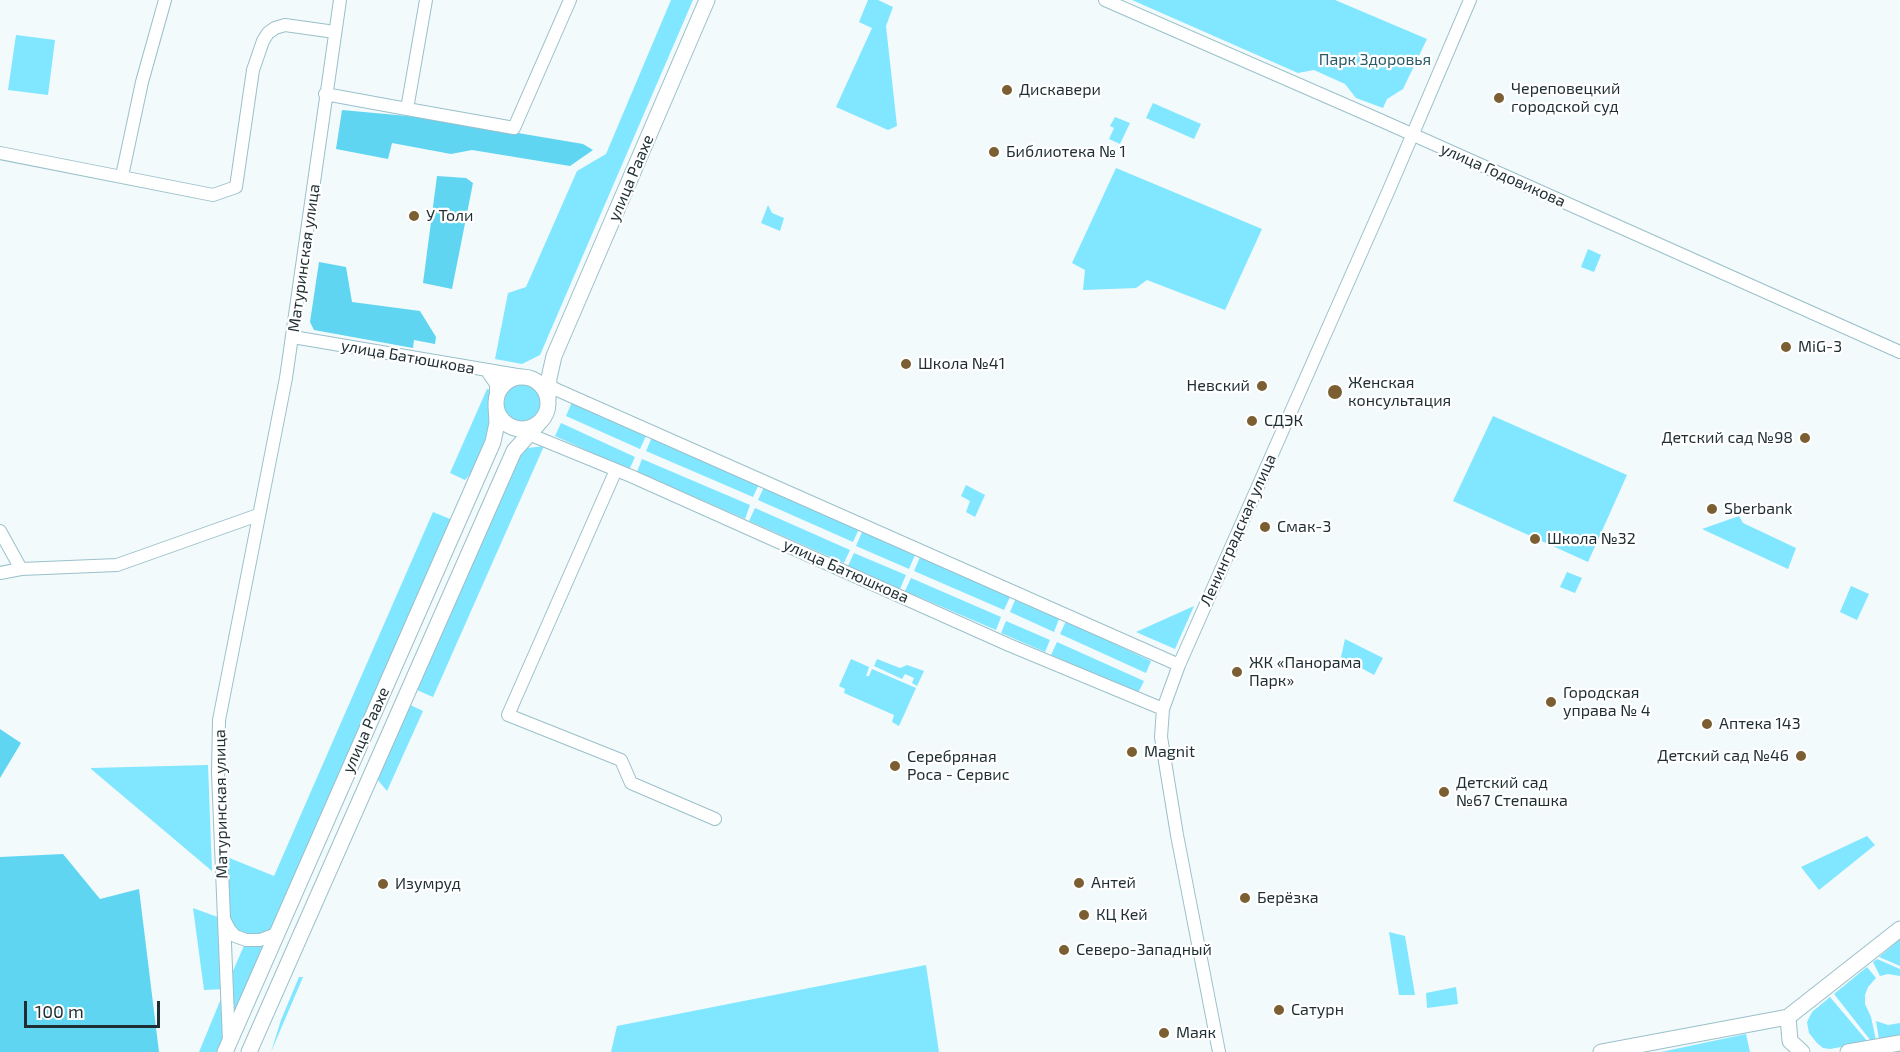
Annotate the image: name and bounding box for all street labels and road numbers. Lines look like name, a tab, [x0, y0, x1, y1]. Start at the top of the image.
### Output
street label: улица Раахе	[604, 132, 658, 224]
street label: улица Годовикова	[1437, 139, 1569, 211]
street label: Матуринская улица	[284, 183, 324, 333]
street label: улица Батюшкова	[340, 336, 476, 378]
street label: Ленинградская улица	[1196, 451, 1280, 609]
street label: улица Батюшкова	[780, 535, 912, 607]
street label: улица Раахе	[338, 684, 394, 776]
street label: Матуринская улица	[210, 729, 232, 879]

